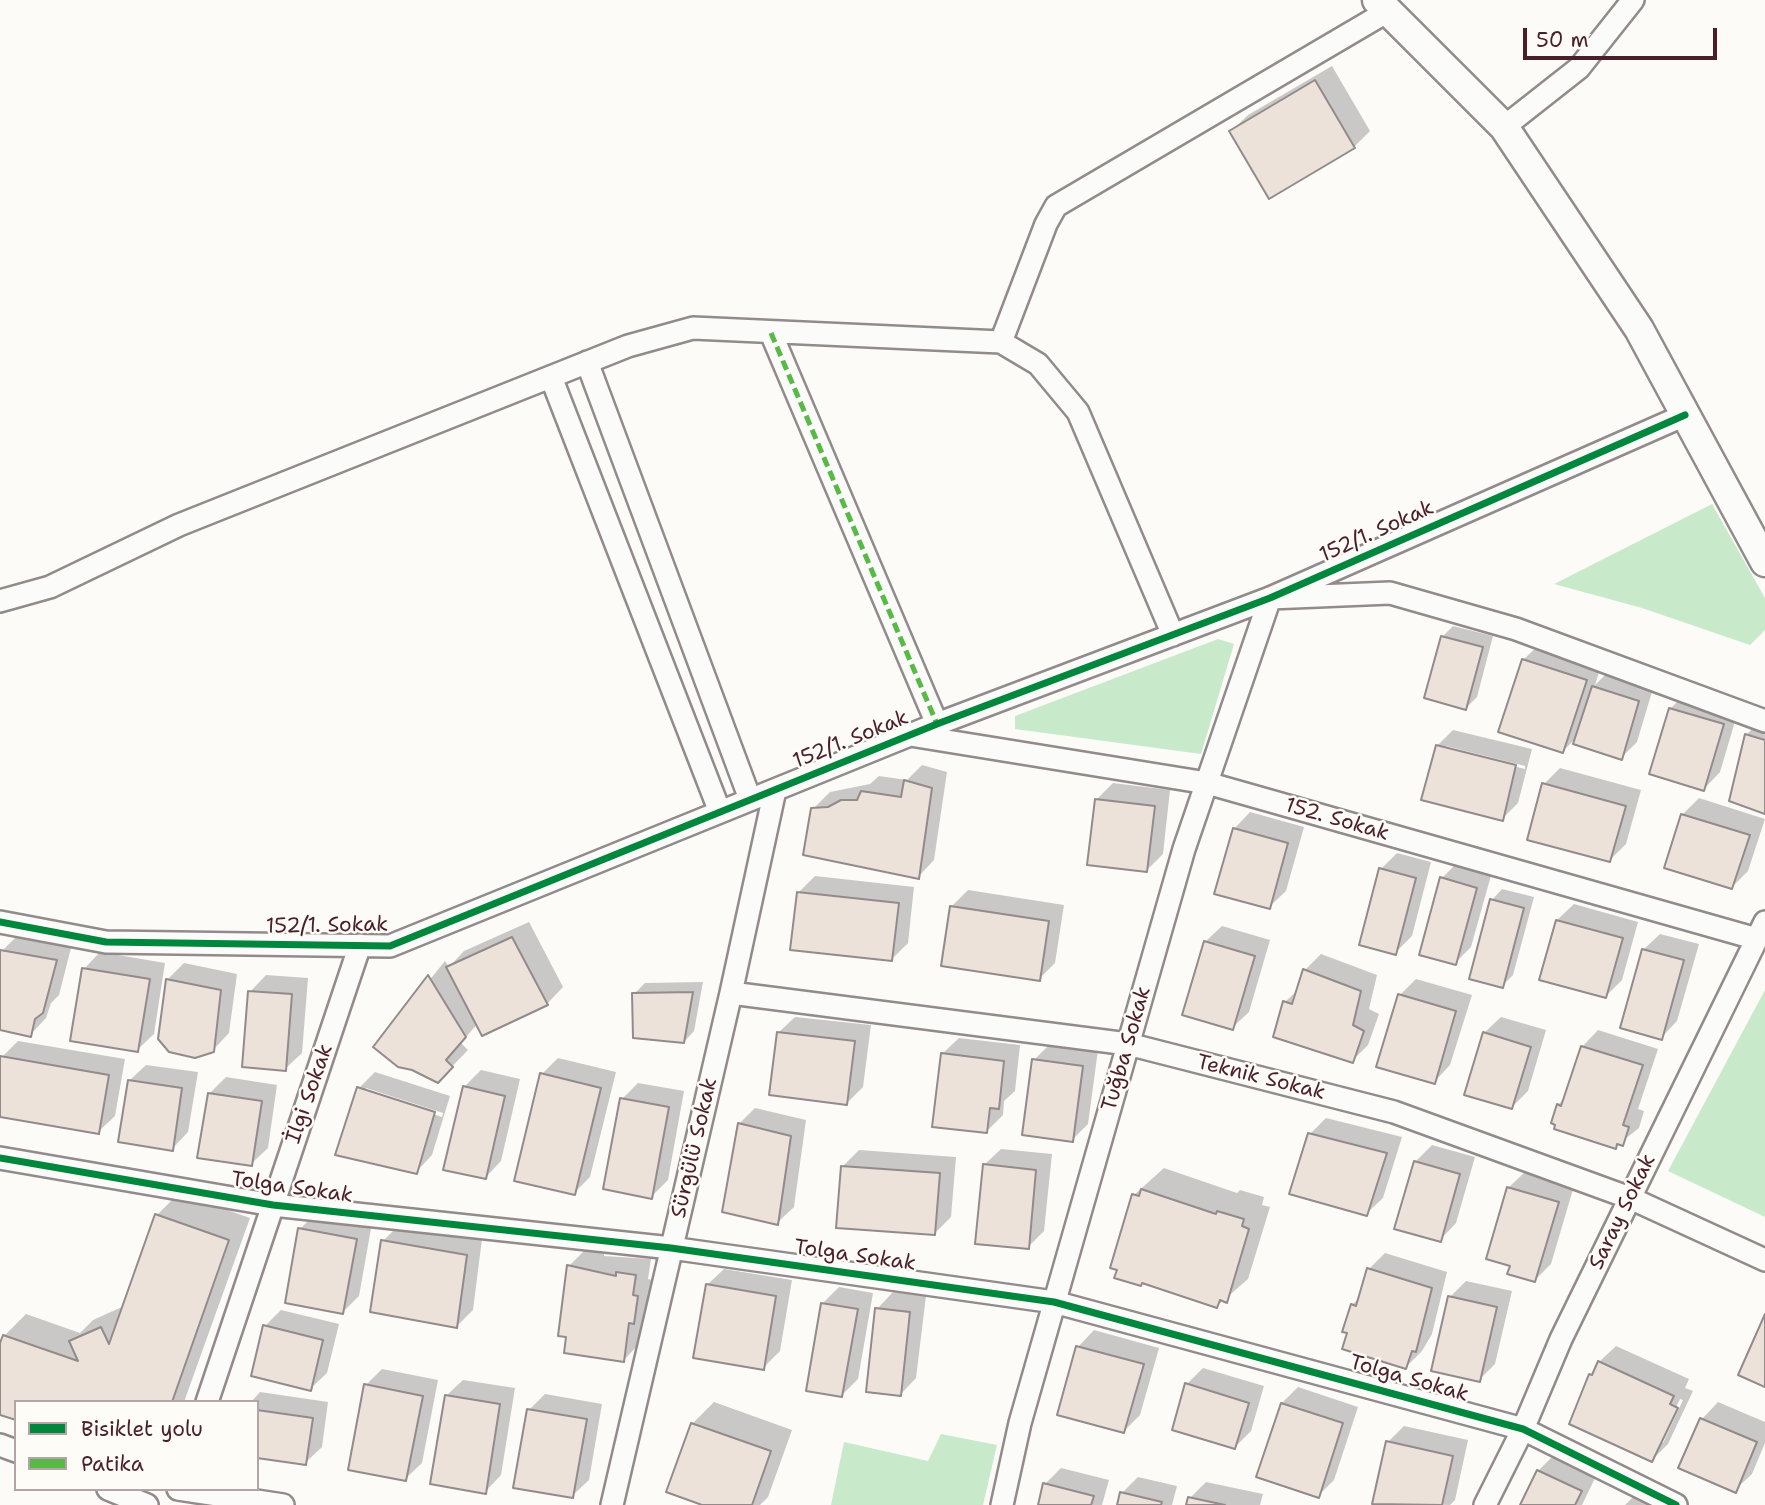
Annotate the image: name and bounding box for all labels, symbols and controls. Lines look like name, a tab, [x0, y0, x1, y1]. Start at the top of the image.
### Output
scale bar	[1527, 14, 1721, 58]
text: 50 m	[1536, 26, 1589, 54]
street label: 152/1. Sokak	[1316, 496, 1438, 568]
street label: 152/1. Sokak	[790, 705, 912, 775]
street label: 152. Sokak	[1282, 793, 1392, 847]
street label: 152/1. Sokak	[266, 912, 388, 940]
street label: Tuğba Sokak	[1097, 984, 1157, 1114]
street label: İlgi Sokak	[281, 1041, 339, 1147]
street label: Teknik Sokak	[1194, 1050, 1328, 1106]
street label: Sürgülü Sokak	[667, 1075, 723, 1221]
street label: Saray Sokak	[1584, 1150, 1662, 1274]
street label: Tolga Sokak	[230, 1167, 354, 1209]
street label: Tolga Sokak	[793, 1235, 917, 1277]
street label: Tolga Sokak	[1347, 1350, 1471, 1408]
legend	[14, 1400, 259, 1491]
text: Bisiklet yolu	[81, 1415, 203, 1443]
text: Patika	[81, 1450, 144, 1478]

